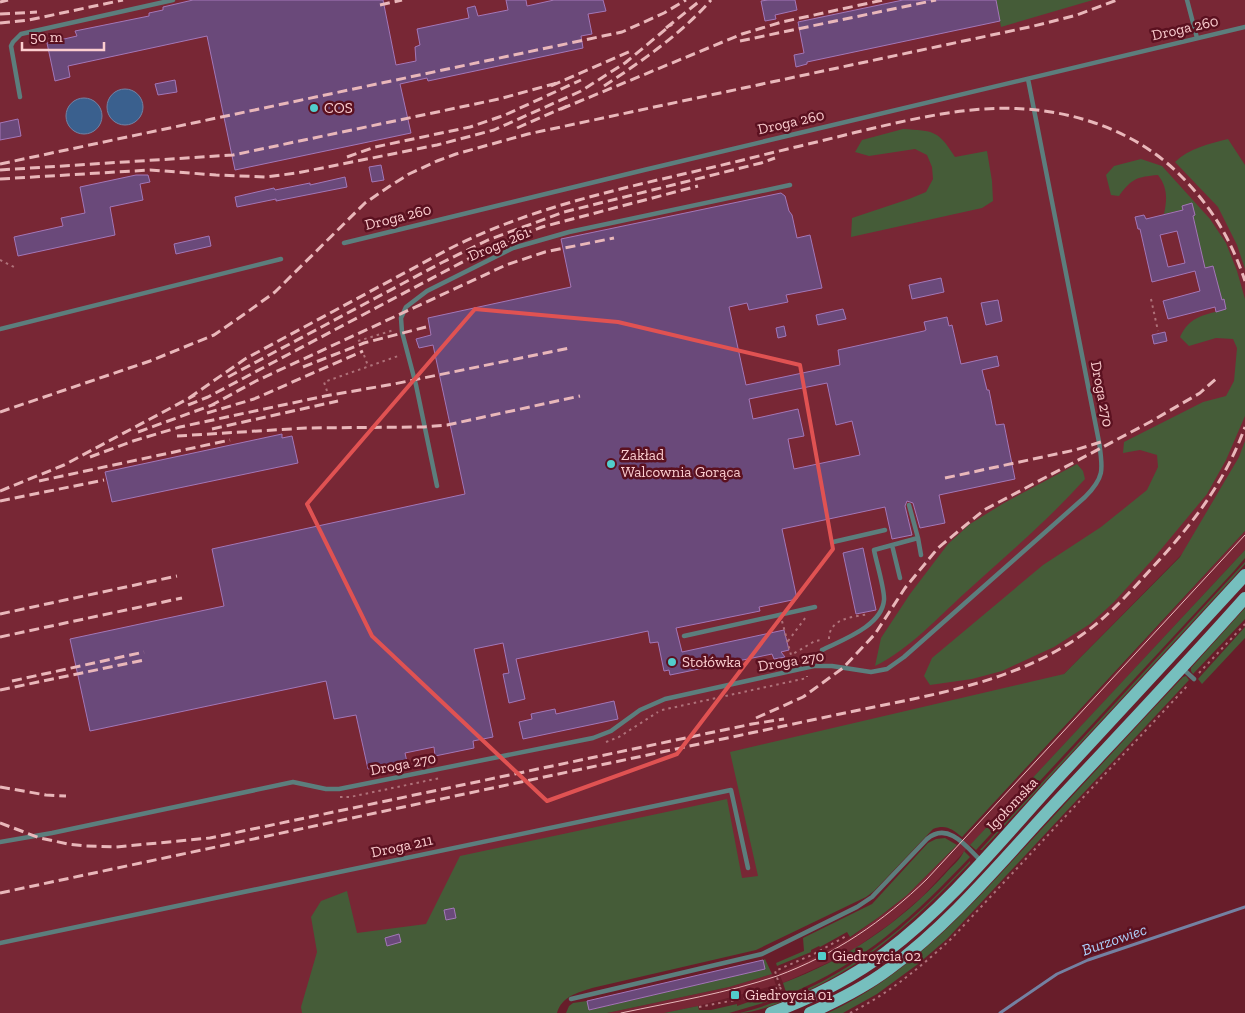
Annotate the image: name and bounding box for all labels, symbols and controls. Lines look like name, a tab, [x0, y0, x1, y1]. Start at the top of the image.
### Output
street label: Droga 260	[1150, 12, 1220, 44]
scale bar	[22, 20, 105, 52]
text: 50 m	[30, 28, 63, 46]
place label: COS	[324, 99, 353, 117]
marker: COS	[308, 102, 320, 114]
street label: Droga 260	[756, 106, 826, 138]
street label: Droga 260	[363, 200, 433, 234]
street label: Droga 261	[466, 223, 533, 265]
street label: Droga 270	[1087, 359, 1117, 429]
place label: Zakład Walcownia Gorąca	[621, 446, 741, 481]
marker: Zakład Walcownia Gorąca	[605, 458, 617, 470]
street label: Droga 270	[757, 647, 825, 675]
place label: Stołówka	[682, 653, 741, 671]
marker: Stołówka	[666, 656, 678, 668]
street label: Droga 270	[368, 749, 438, 779]
street label: Igołomska	[983, 773, 1041, 835]
street label: Droga 211	[369, 831, 435, 861]
water label: Burzowiec	[1079, 920, 1149, 959]
place label: Giedroycia 02	[832, 947, 922, 965]
marker: Giedroycia 02	[816, 950, 828, 962]
place label: Giedroycia 01	[745, 986, 833, 1004]
marker: Giedroycia 01	[729, 989, 741, 1001]

